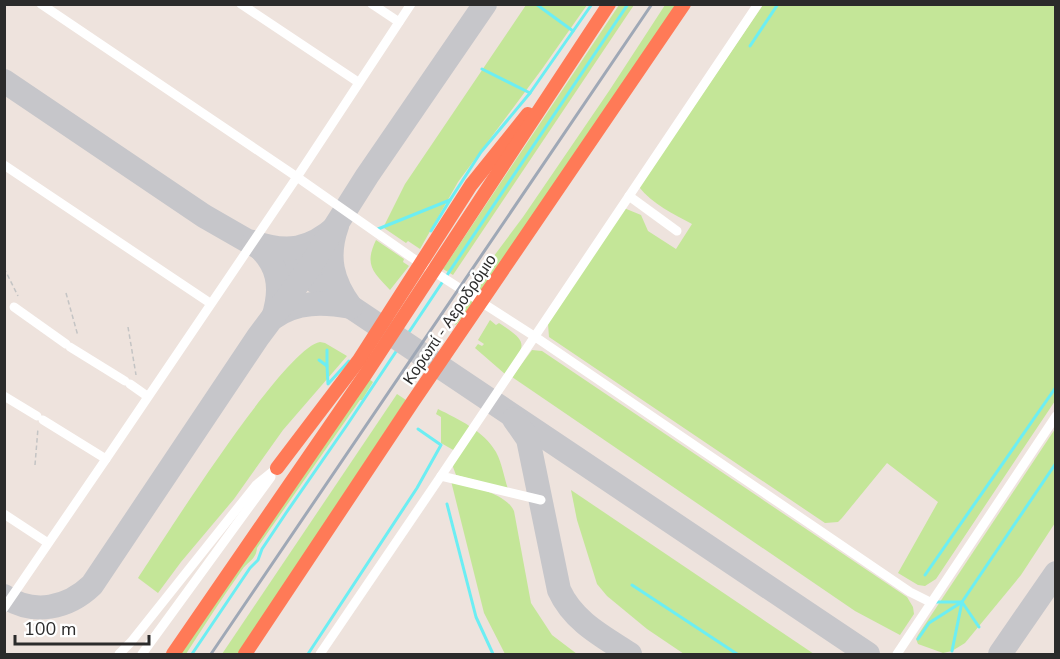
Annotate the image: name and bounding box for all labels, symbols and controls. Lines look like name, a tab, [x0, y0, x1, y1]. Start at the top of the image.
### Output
street label: Κορωπί - Αεροδρόμιο	[398, 250, 502, 389]
scale bar	[15, 608, 148, 646]
text: 100 m	[24, 617, 76, 641]

